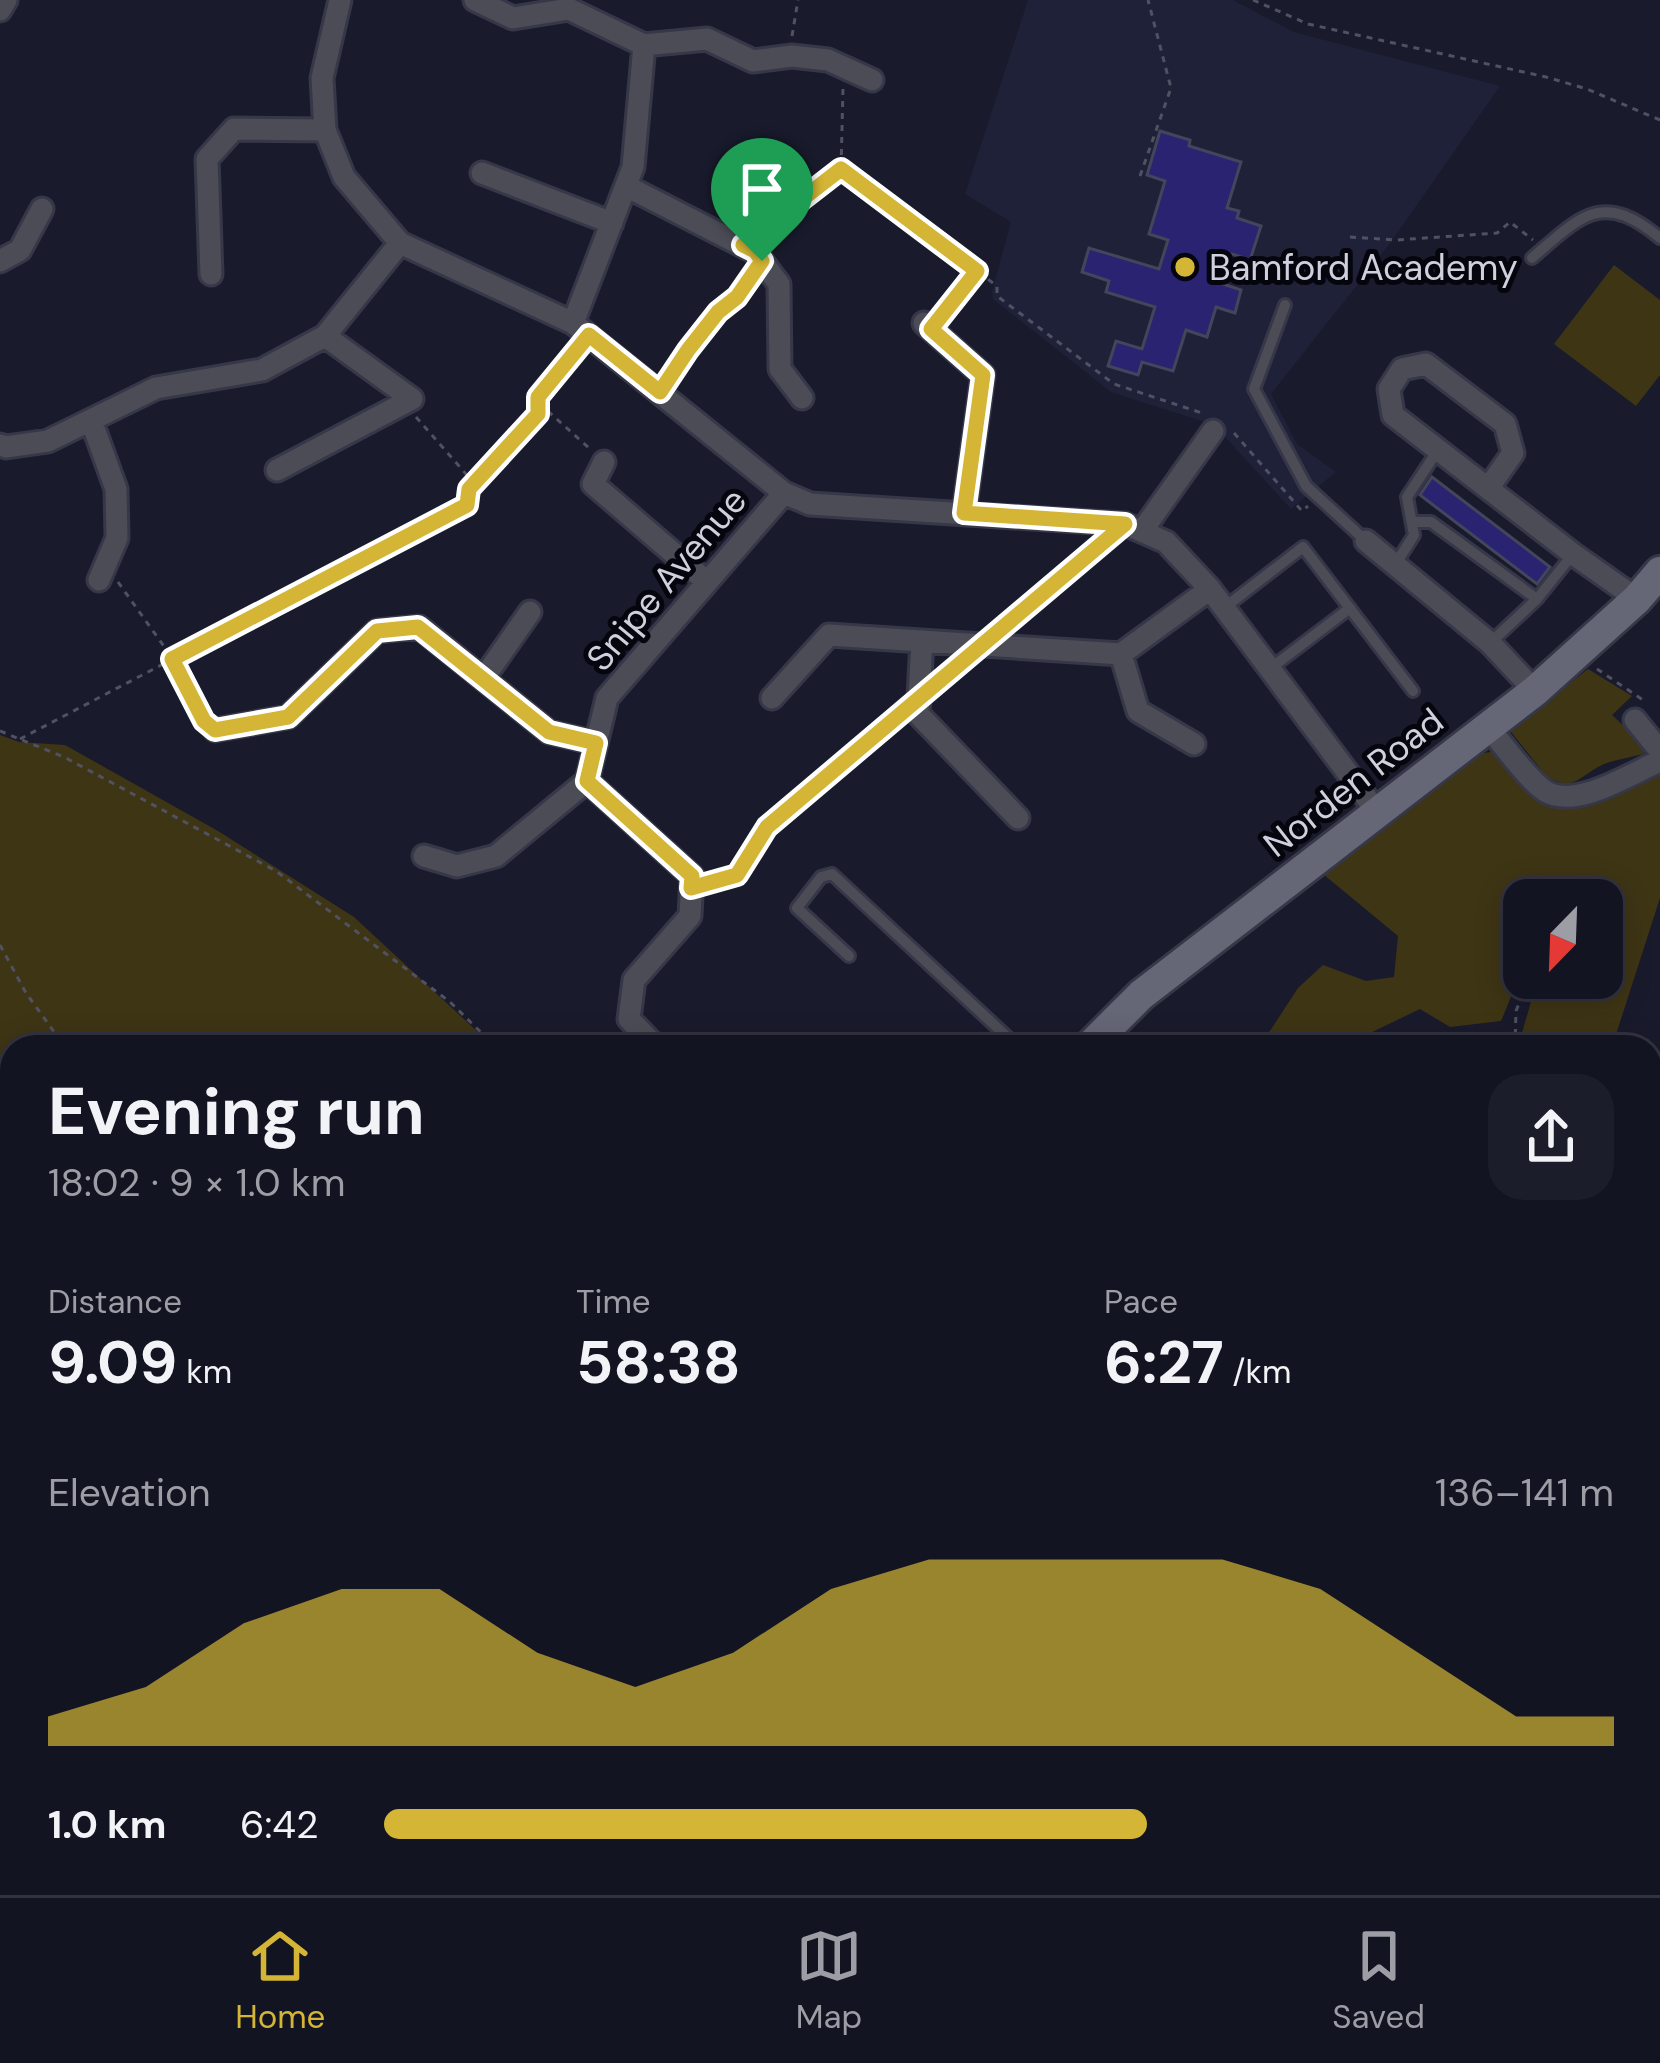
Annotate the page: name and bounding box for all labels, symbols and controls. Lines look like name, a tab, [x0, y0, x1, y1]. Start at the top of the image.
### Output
pin	[711, 138, 813, 261]
icon: arrive	[729, 156, 795, 222]
place label: Bamford Academy	[1209, 244, 1518, 291]
marker: Bamford Academy	[1172, 254, 1198, 280]
street label: Snipe Avenue	[576, 478, 757, 681]
street label: Norden Road	[1254, 697, 1453, 867]
north arrow	[1503, 879, 1623, 999]
map controls	[1503, 879, 1623, 999]
text: Evening run	[48, 1069, 425, 1154]
button: share	[1488, 1074, 1614, 1200]
text: 18:02 · 9 × 1.0 km	[48, 1157, 345, 1208]
text: Distance	[48, 1280, 182, 1323]
text: Time	[576, 1280, 651, 1323]
text: Pace	[1104, 1280, 1178, 1323]
text: 9.09	[48, 1323, 177, 1402]
text: 58:38	[576, 1323, 741, 1402]
text: 6:27	[1104, 1323, 1224, 1402]
text: km	[177, 1350, 232, 1393]
text: /km	[1224, 1350, 1291, 1393]
text: Elevation	[48, 1467, 211, 1518]
text: 136–141 m	[1435, 1467, 1614, 1518]
text: 1.0 km	[48, 1799, 166, 1850]
text: 6:42	[240, 1799, 319, 1850]
tab: Home	[235, 1923, 325, 2038]
tab: Map	[796, 1923, 862, 2038]
tab: Saved	[1332, 1923, 1425, 2038]

